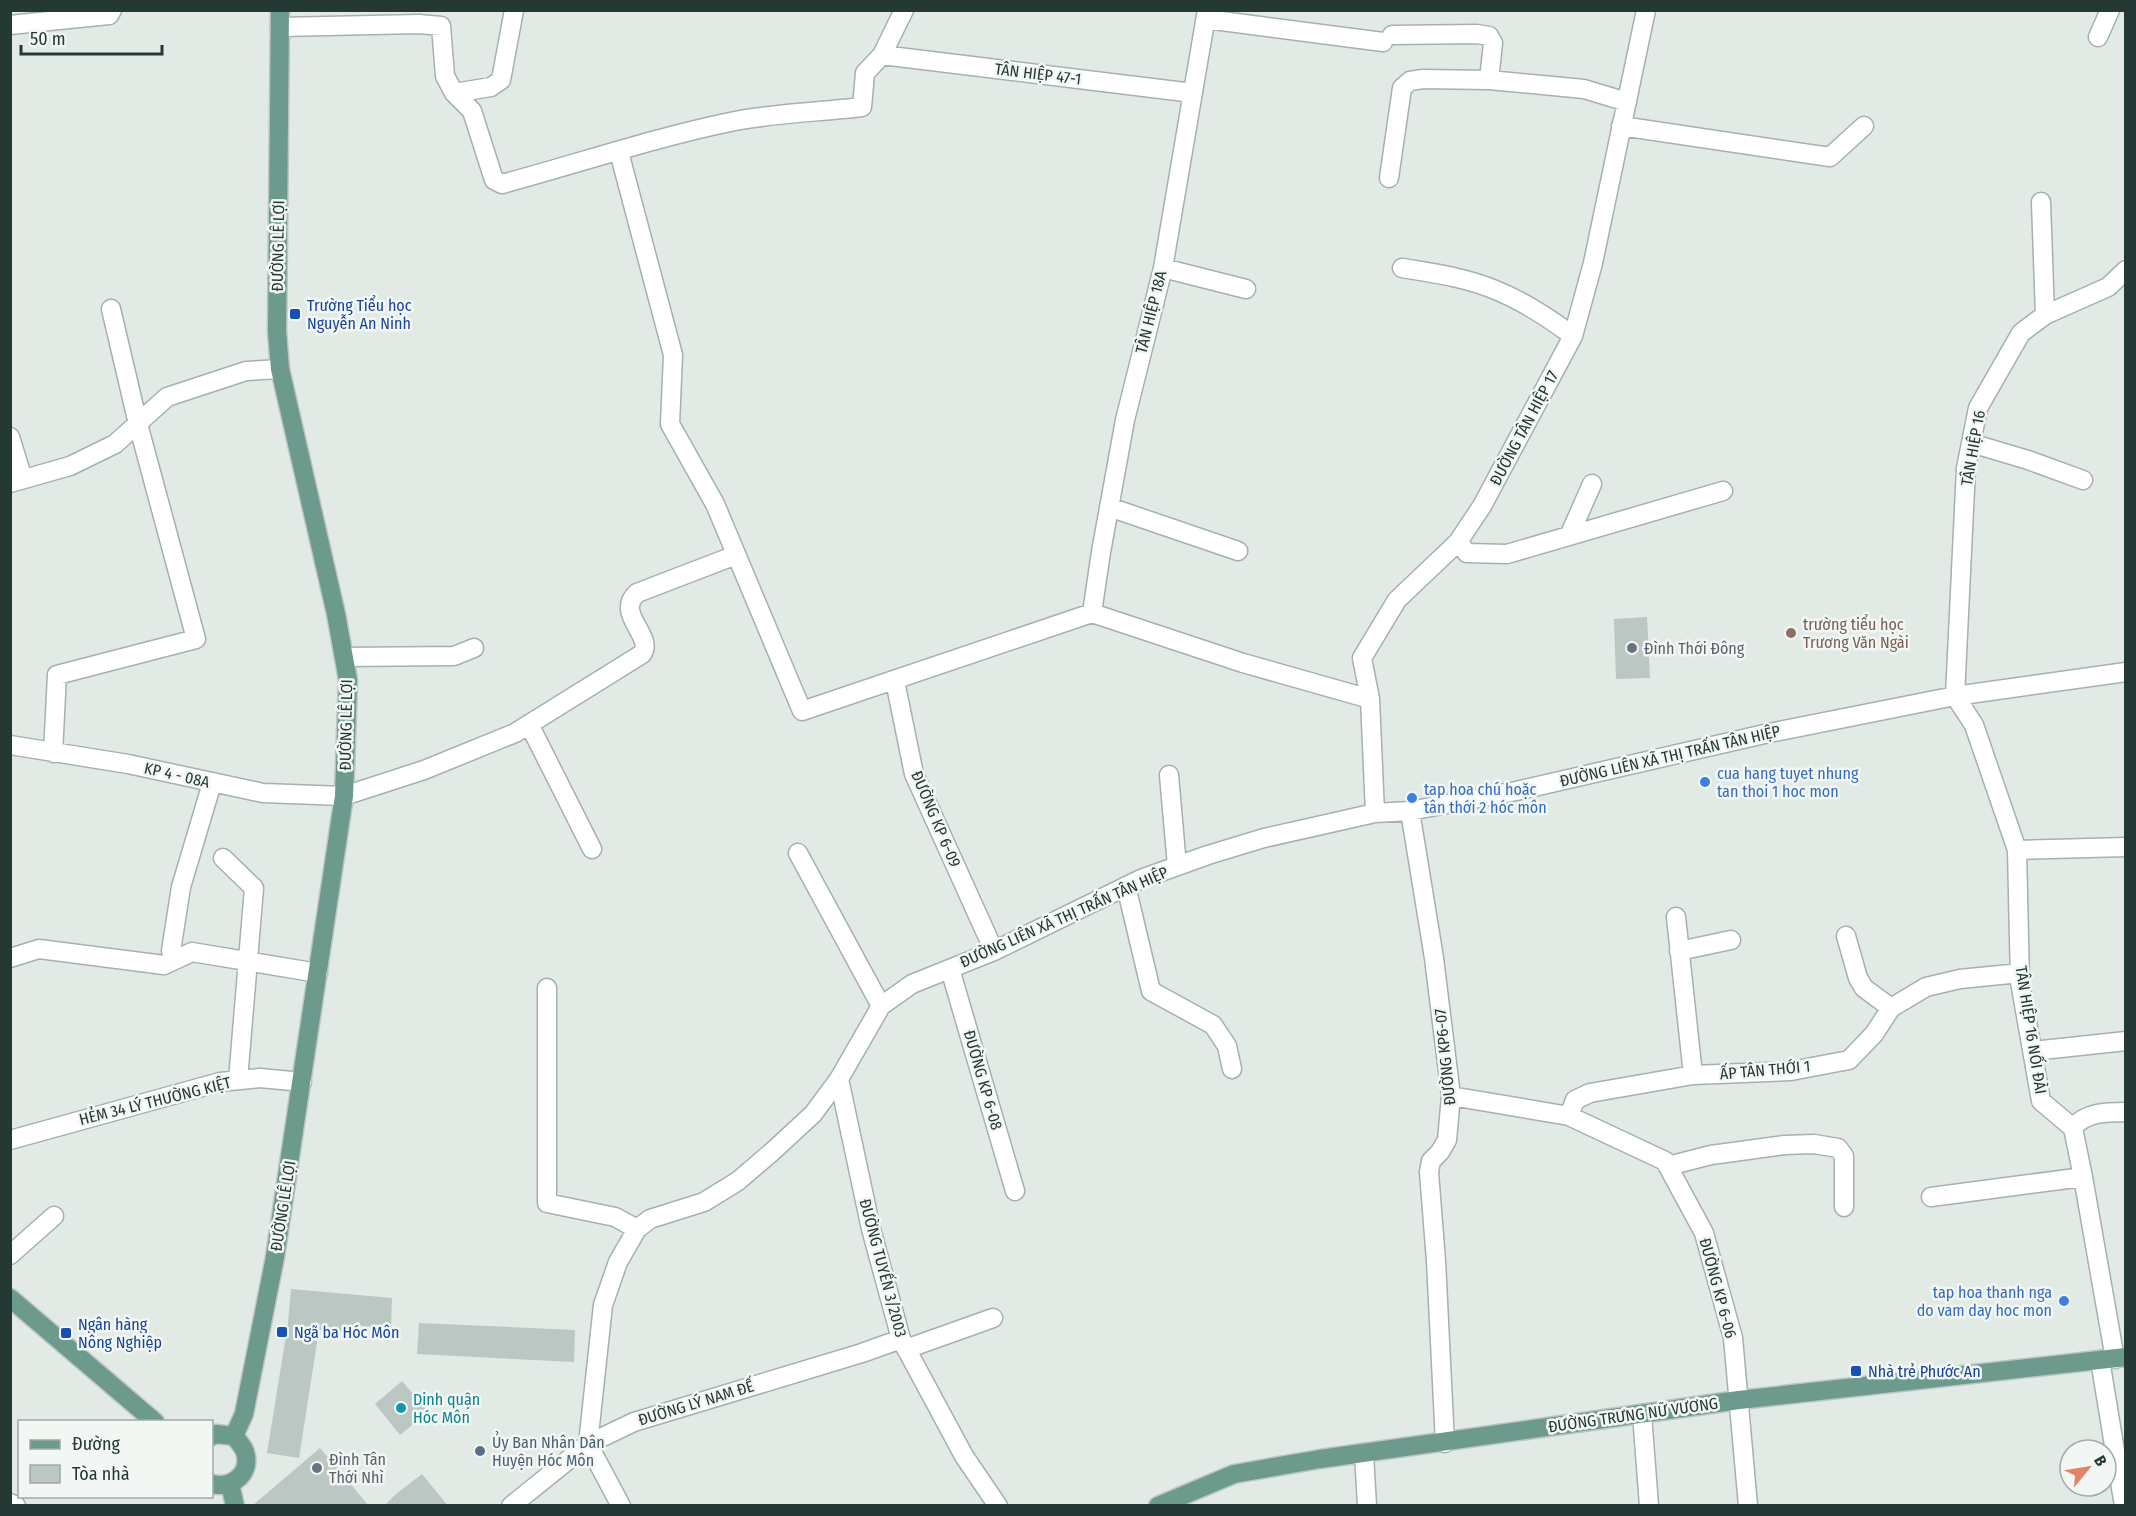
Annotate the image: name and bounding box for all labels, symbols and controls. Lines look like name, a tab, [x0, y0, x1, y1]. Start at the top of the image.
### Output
scale bar	[21, 18, 162, 56]
text: 50 m	[30, 28, 66, 50]
street label: TÂN HIỆP 47-1	[994, 59, 1082, 89]
street label: ĐƯỜNG LÊ LỢI	[268, 200, 288, 292]
street label: TÂN HIỆP 18A	[1132, 268, 1171, 355]
place label: Trường Tiểu học Nguyễn An Ninh	[307, 295, 412, 333]
marker: Trường Tiểu học Nguyễn An Ninh	[288, 307, 302, 321]
street label: ĐƯỜNG TÂN HIỆP 17	[1486, 367, 1562, 489]
street label: TÂN HIỆP 16	[1957, 409, 1989, 487]
place label: trường tiểu học Trương Văn Ngài	[1803, 614, 1909, 652]
marker: trường tiểu học Trương Văn Ngài	[1784, 626, 1798, 640]
place label: Đình Thới Đông	[1644, 639, 1745, 658]
marker: Đình Thới Đông	[1625, 641, 1639, 655]
street label: ĐƯỜNG LÊ LỢI	[336, 679, 356, 771]
street label: ĐƯỜNG LIÊN XÃ THỊ TRẤN TÂN HIỆP	[1557, 719, 1782, 791]
street label: KP 4 - 08A	[142, 758, 212, 792]
place label: cua hang tuyet nhung tan thoi 1 hoc mon	[1717, 764, 1859, 801]
street label: ĐƯỜNG KP 6-09	[907, 768, 965, 870]
marker: cua hang tuyet nhung tan thoi 1 hoc mon	[1698, 775, 1712, 789]
place label: tap hoa chú hoặc tân thới 2 hóc môn	[1424, 780, 1547, 817]
marker: tap hoa chú hoặc tân thới 2 hóc môn	[1405, 791, 1419, 805]
street label: ĐƯỜNG LIÊN XÃ THỊ TRẤN TÂN HIỆP	[956, 861, 1171, 972]
street label: TÂN HIỆP 16 NỐI ĐÀI	[2011, 964, 2053, 1095]
street label: ĐƯỜNG KP6-07	[1430, 1007, 1460, 1106]
street label: ĐƯỜNG KP 6-08	[960, 1028, 1006, 1132]
street label: ẤP TÂN THỚI 1	[1719, 1055, 1811, 1083]
street label: HẺM 34 LÝ THƯỜNG KIỆT	[77, 1072, 233, 1129]
street label: ĐƯỜNG LÊ LỢI	[266, 1159, 300, 1253]
street label: ĐƯỜNG TUYẾN 3/2003	[855, 1196, 913, 1339]
street label: ĐƯỜNG KP 6-06	[1695, 1236, 1741, 1340]
place label: tap hoa thanh nga do vam day hoc mon	[1917, 1283, 2052, 1320]
marker: tap hoa thanh nga do vam day hoc mon	[2057, 1294, 2071, 1308]
place label: Ngân hàng Nông Nghiệp	[78, 1315, 162, 1352]
place label: Ngã ba Hóc Môn	[294, 1323, 399, 1342]
marker: Ngã ba Hóc Môn	[275, 1325, 289, 1339]
marker: Ngân hàng Nông Nghiệp	[59, 1326, 73, 1340]
place label: Nhà trẻ Phước An	[1868, 1362, 1981, 1381]
marker: Nhà trẻ Phước An	[1849, 1364, 1863, 1378]
street label: ĐƯỜNG LÝ NAM ĐẾ	[635, 1374, 758, 1430]
place label: Dinh quận Hóc Môn	[413, 1390, 480, 1427]
street label: ĐƯỜNG TRƯNG NỮ VƯƠNG	[1547, 1394, 1719, 1436]
marker: Dinh quận Hóc Môn	[394, 1401, 408, 1415]
legend	[18, 1420, 213, 1498]
place label: Ủy Ban Nhân Dân Huyện Hóc Môn	[492, 1431, 605, 1470]
text: Đường	[72, 1433, 120, 1455]
north arrow	[2058, 1438, 2118, 1498]
marker: Ủy Ban Nhân Dân Huyện Hóc Môn	[473, 1444, 487, 1458]
place label: Đình Tân Thới Nhì	[329, 1450, 386, 1487]
text: B	[2090, 1452, 2111, 1469]
marker: Đình Tân Thới Nhì	[310, 1461, 324, 1475]
text: Tòa nhà	[72, 1463, 130, 1485]

